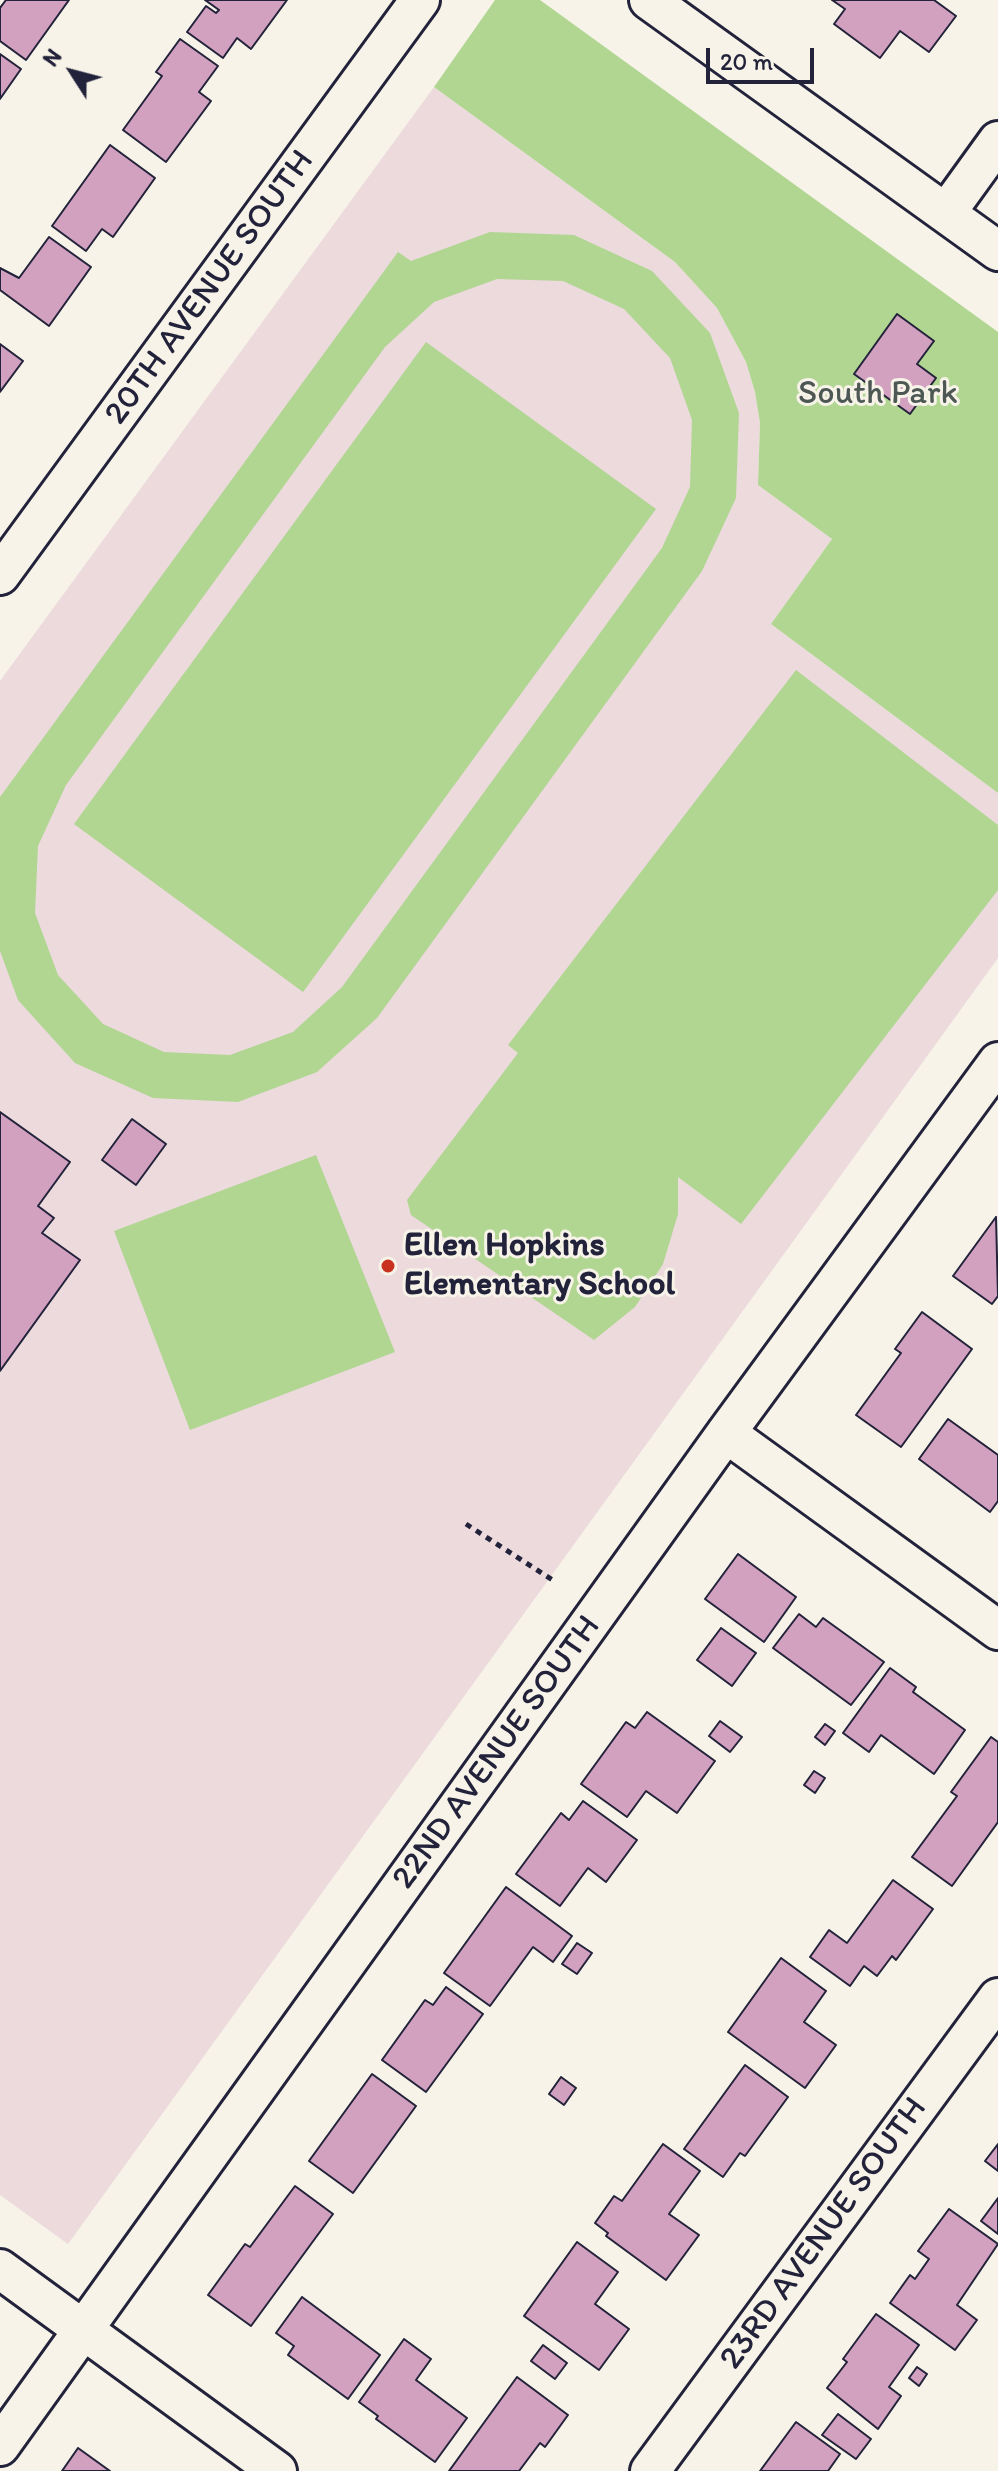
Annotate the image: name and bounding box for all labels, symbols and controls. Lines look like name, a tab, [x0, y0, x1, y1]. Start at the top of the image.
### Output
north arrow	[32, 32, 112, 112]
scale bar	[710, 32, 818, 82]
text: N	[37, 44, 67, 72]
text: 20 m	[720, 47, 773, 76]
street label: 20TH AVENUE SOUTH	[97, 143, 323, 433]
park label: South Park	[798, 374, 958, 414]
place label: Ellen Hopkins Elementary School	[404, 1226, 675, 1306]
marker: Ellen Hopkins Elementary School	[379, 1257, 397, 1275]
street label: 22ND AVENUE SOUTH	[384, 1608, 610, 1898]
street label: 23RD AVENUE SOUTH	[712, 2090, 936, 2378]

